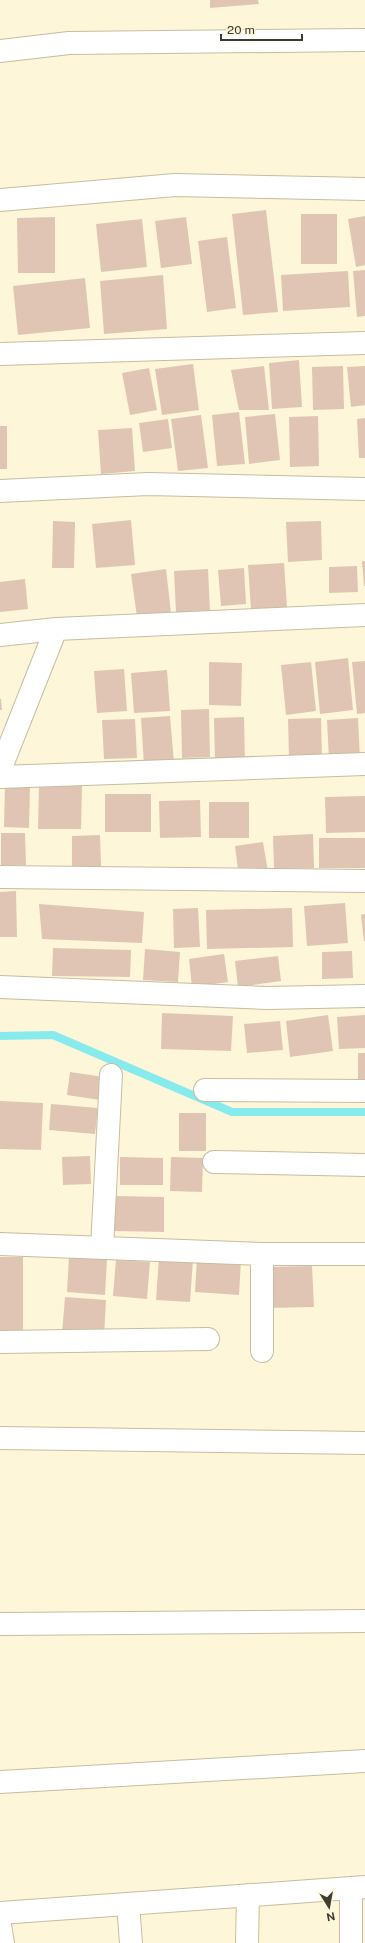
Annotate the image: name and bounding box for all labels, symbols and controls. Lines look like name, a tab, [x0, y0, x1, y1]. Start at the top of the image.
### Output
scale bar	[221, 16, 302, 42]
text: 20 m	[227, 23, 255, 37]
north arrow	[309, 1887, 349, 1927]
text: N	[326, 1910, 336, 1924]

